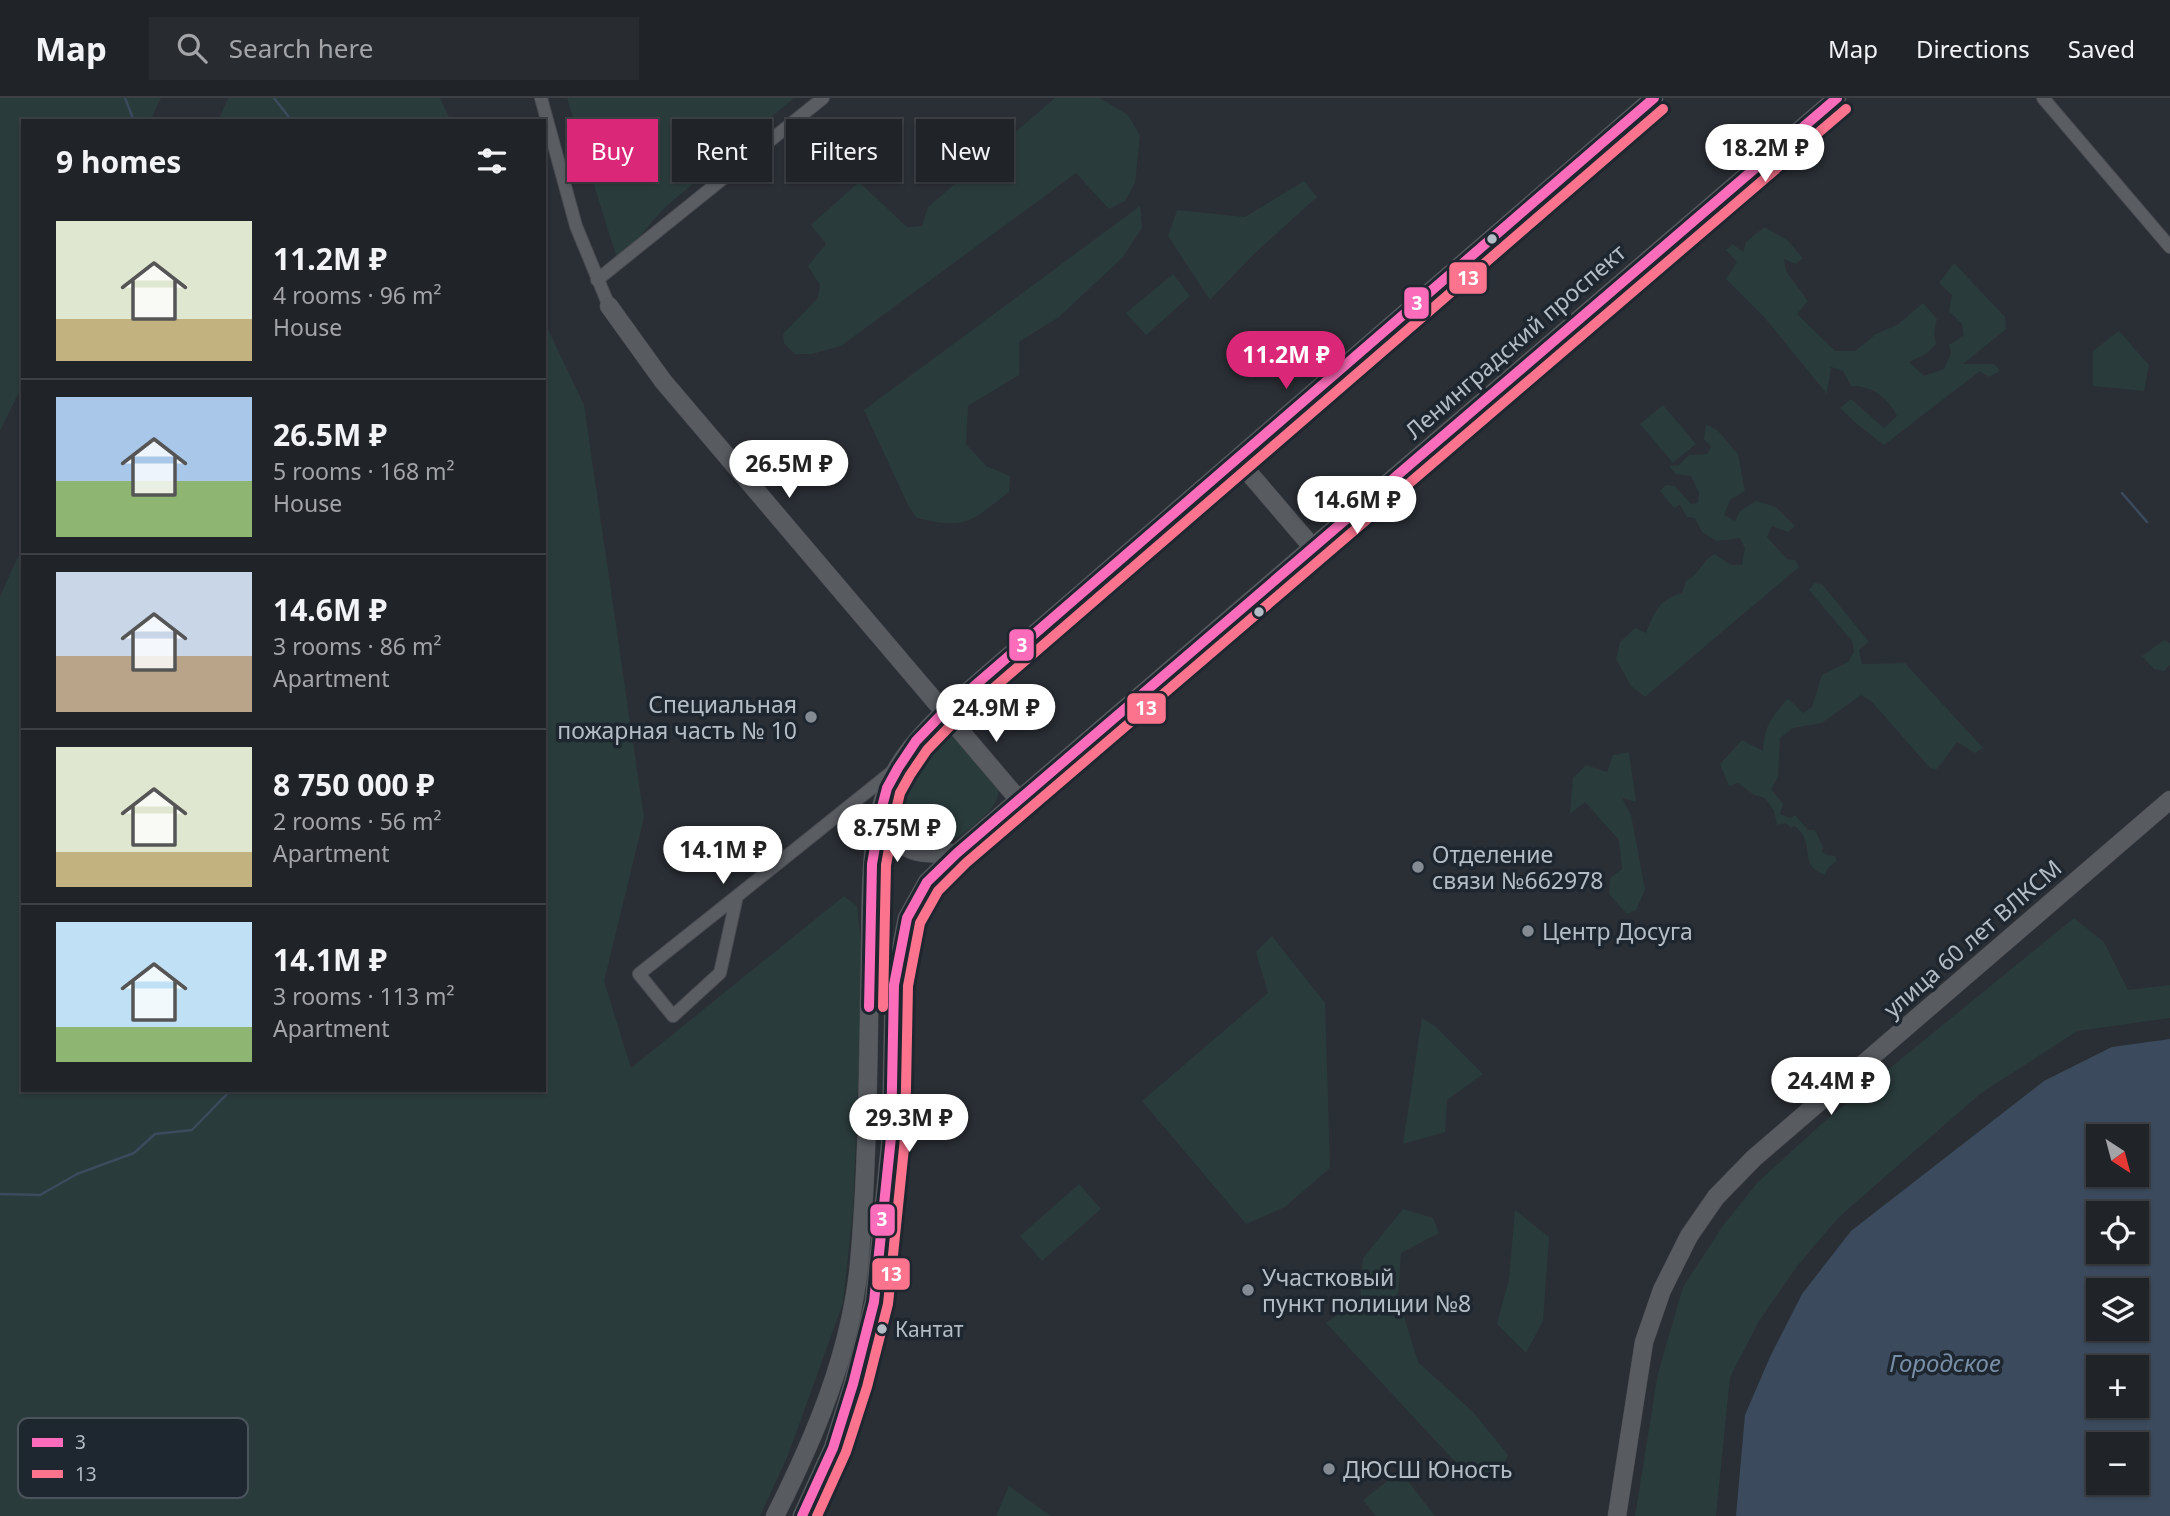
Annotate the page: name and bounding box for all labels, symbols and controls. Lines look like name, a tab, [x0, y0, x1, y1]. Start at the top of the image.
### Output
search box	[149, 17, 639, 80]
text: Map	[35, 26, 107, 71]
icon: search	[173, 29, 211, 67]
text: Search here	[229, 30, 373, 66]
text: Map	[1828, 32, 1878, 65]
text: Directions	[1916, 32, 2030, 65]
text: Saved	[2068, 32, 2135, 65]
chip: Buy	[567, 119, 658, 182]
chip: Rent	[672, 119, 772, 182]
chip: Filters	[786, 119, 902, 182]
chip: New	[916, 119, 1014, 182]
pin: 18.2M ₽	[1700, 125, 1830, 184]
text: 18.2M ₽	[1721, 131, 1809, 163]
text: 9 homes	[56, 141, 181, 182]
icon: filters	[473, 142, 511, 180]
unlabelled marker	[1485, 232, 1499, 246]
street label: Ленинградский проспект	[1398, 236, 1632, 446]
text: 11.2M ₽	[273, 238, 387, 279]
icon: home	[112, 249, 196, 333]
line badge: 13	[1448, 261, 1488, 295]
text: 13	[1457, 265, 1479, 291]
text: 4 rooms · 96 m²	[273, 279, 442, 311]
line badge: 3	[1403, 286, 1430, 320]
text: 3	[1412, 290, 1423, 316]
text: House	[273, 311, 342, 343]
pin: 11.2M ₽	[1221, 331, 1351, 391]
text: 11.2M ₽	[1242, 338, 1330, 370]
text: 26.5M ₽	[273, 414, 387, 455]
icon: home	[112, 425, 196, 509]
pin: 26.5M ₽	[724, 440, 854, 500]
text: 26.5M ₽	[745, 447, 833, 479]
text: 5 rooms · 168 m²	[273, 455, 455, 487]
pin: 14.6M ₽	[1292, 476, 1422, 536]
text: 14.6M ₽	[1313, 483, 1401, 515]
text: House	[273, 487, 342, 519]
text: 14.6M ₽	[273, 589, 387, 630]
icon: home	[112, 600, 196, 684]
unlabelled marker	[1252, 605, 1266, 619]
line badge: 3	[1008, 628, 1035, 662]
text: 3 rooms · 86 m²	[273, 630, 442, 662]
text: 3	[1017, 632, 1028, 658]
text: Apartment	[273, 662, 390, 694]
pin: 24.9M ₽	[931, 684, 1061, 744]
place label: Специальная пожарная часть № 10	[557, 688, 797, 746]
text: 24.9M ₽	[952, 691, 1040, 723]
line badge: 13	[1126, 692, 1167, 725]
text: 13	[1135, 695, 1157, 721]
marker: Специальная пожарная часть № 10	[803, 709, 819, 725]
text: 8 750 000 ₽	[273, 764, 435, 805]
icon: home	[112, 775, 196, 859]
pin: 8.75M ₽	[832, 804, 962, 864]
text: 2 rooms · 56 m²	[273, 805, 442, 837]
text: 8.75M ₽	[853, 811, 941, 843]
pin: 14.1M ₽	[658, 826, 788, 886]
text: 14.1M ₽	[679, 833, 767, 865]
text: Apartment	[273, 837, 390, 869]
place label: Отделение связи №662978	[1432, 838, 1603, 896]
street label: улица 60 лет ВЛКСМ	[1876, 852, 2068, 1024]
marker: Отделение связи №662978	[1410, 859, 1426, 875]
place label: Центр Досуга	[1542, 915, 1693, 947]
marker: Центр Досуга	[1520, 923, 1536, 939]
text: 14.1M ₽	[273, 939, 387, 980]
icon: home	[112, 950, 196, 1034]
text: 3 rooms · 113 m²	[273, 980, 455, 1012]
text: Apartment	[273, 1012, 390, 1044]
pin: 24.4M ₽	[1766, 1058, 1896, 1117]
text: 24.4M ₽	[1787, 1064, 1875, 1096]
pin: 29.3M ₽	[844, 1094, 974, 1154]
text: 29.3M ₽	[865, 1101, 953, 1133]
north arrow	[2086, 1124, 2149, 1186]
map controls	[2086, 1124, 2149, 1495]
button: locate	[2086, 1201, 2149, 1264]
line badge: 3	[869, 1203, 896, 1237]
text: 3	[877, 1206, 888, 1232]
line badge: 13	[871, 1257, 911, 1291]
text: 13	[880, 1261, 902, 1287]
place label: Участковый пункт полиции №8	[1262, 1261, 1471, 1319]
button: layers	[2086, 1278, 2149, 1341]
marker: Участковый пункт полиции №8	[1240, 1282, 1256, 1298]
place label: Кантат	[895, 1315, 964, 1343]
marker: Кантат	[875, 1322, 889, 1336]
water label: Городское	[1889, 1346, 2001, 1379]
button: +	[2086, 1355, 2149, 1418]
legend	[18, 1418, 248, 1498]
text: 3	[75, 1429, 86, 1455]
button: −	[2086, 1432, 2149, 1495]
place label: ДЮСШ Юность	[1343, 1453, 1513, 1485]
text: 13	[75, 1461, 97, 1487]
marker: ДЮСШ Юность	[1321, 1461, 1337, 1477]

